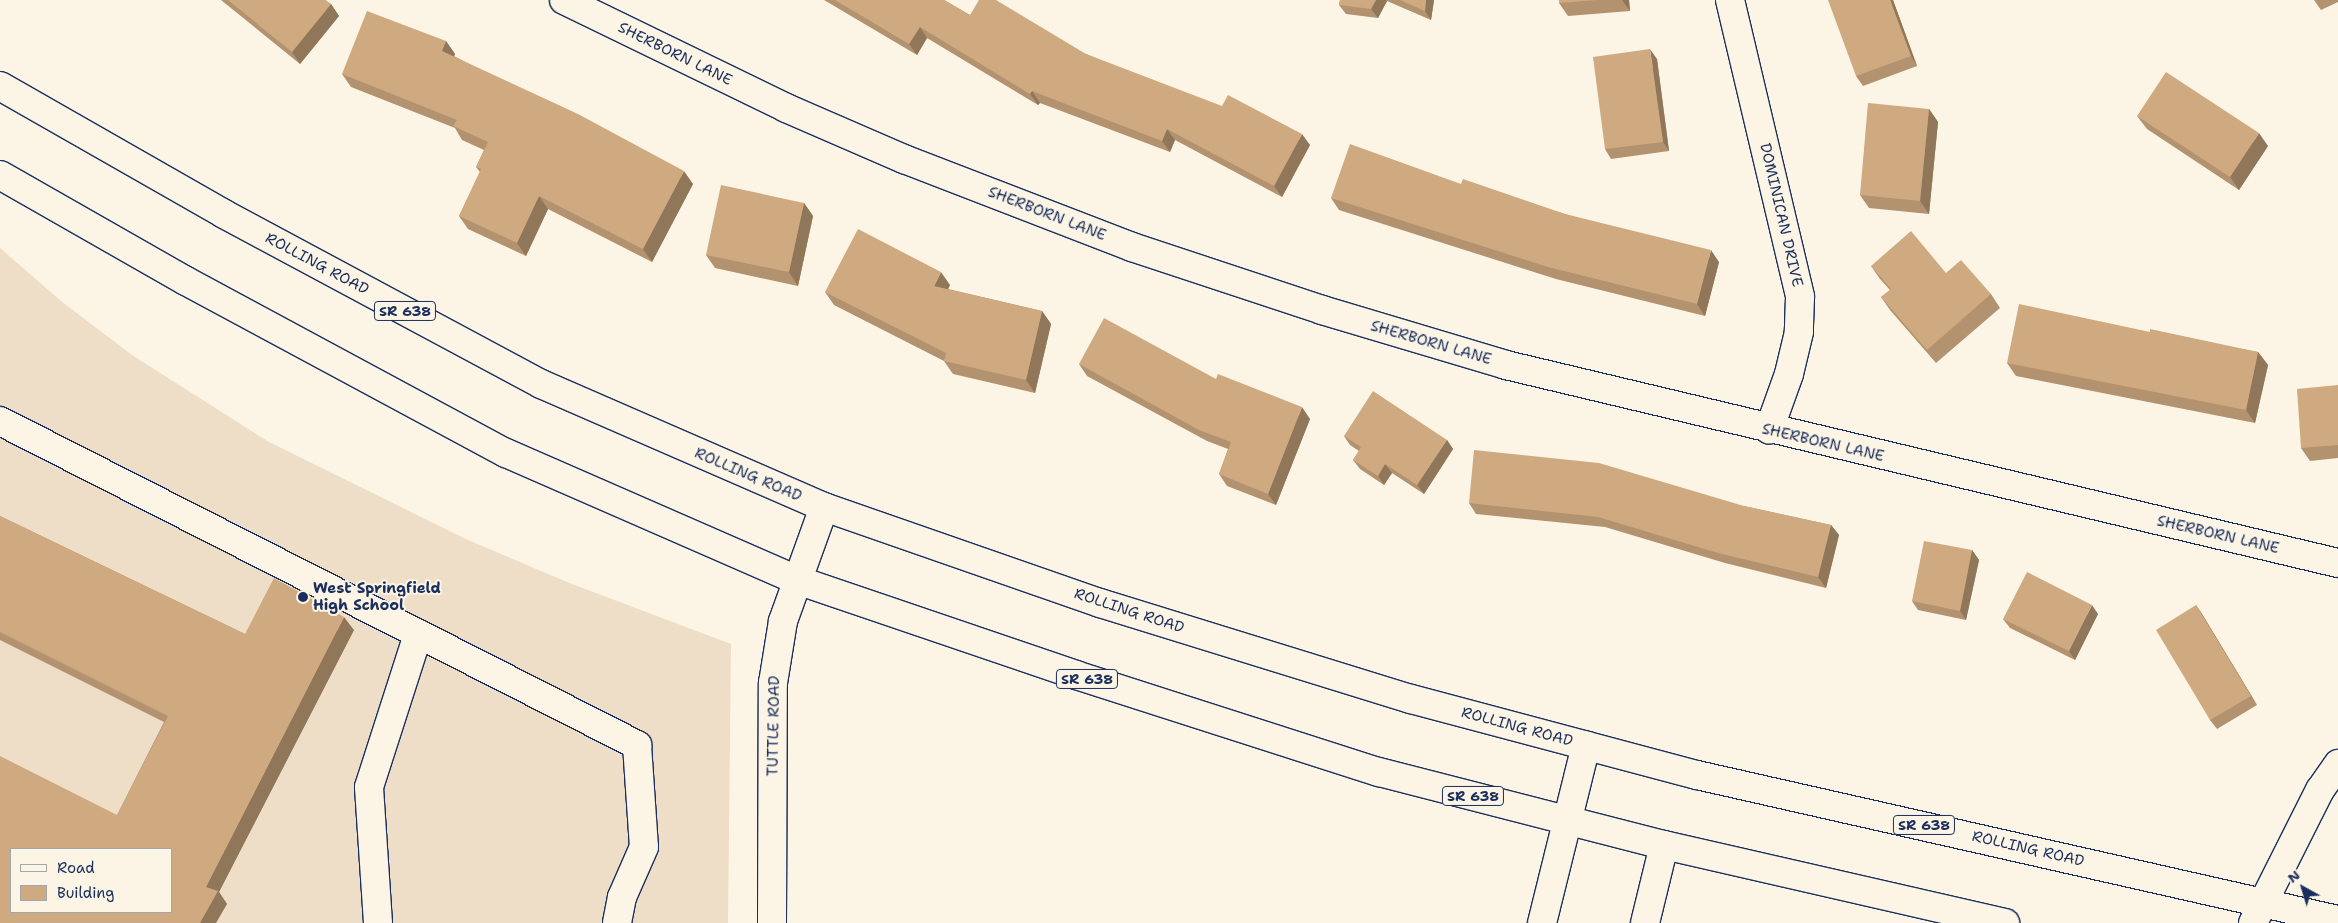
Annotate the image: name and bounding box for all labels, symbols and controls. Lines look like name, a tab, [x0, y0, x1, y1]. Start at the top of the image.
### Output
street label: SHERBORN LANE	[615, 19, 735, 89]
street label: DOMINICAN DRIVE	[1756, 141, 1806, 289]
street label: SHERBORN LANE	[985, 183, 1109, 245]
street label: ROLLING ROAD	[262, 229, 372, 299]
road number: SR 638	[374, 300, 436, 322]
street label: SHERBORN LANE	[1368, 317, 1494, 369]
street label: SHERBORN LANE	[1760, 420, 1886, 466]
street label: ROLLING ROAD	[692, 444, 804, 506]
street label: SHERBORN LANE	[2155, 512, 2281, 558]
place label: West Springfield High School	[313, 579, 441, 614]
street label: ROLLING ROAD	[1072, 585, 1186, 637]
marker: West Springfield High School	[297, 591, 309, 603]
road number: SR 638	[1056, 668, 1118, 691]
street label: TUTTLE ROAD	[764, 676, 784, 776]
street label: ROLLING ROAD	[1459, 703, 1575, 751]
road number: SR 638	[1442, 784, 1504, 808]
road number: SR 638	[1893, 814, 1955, 836]
street label: ROLLING ROAD	[1970, 827, 2086, 871]
legend	[10, 848, 172, 913]
text: Road	[57, 858, 95, 878]
north arrow	[2278, 863, 2328, 913]
text: N	[2284, 866, 2304, 887]
text: Building	[57, 883, 114, 903]

